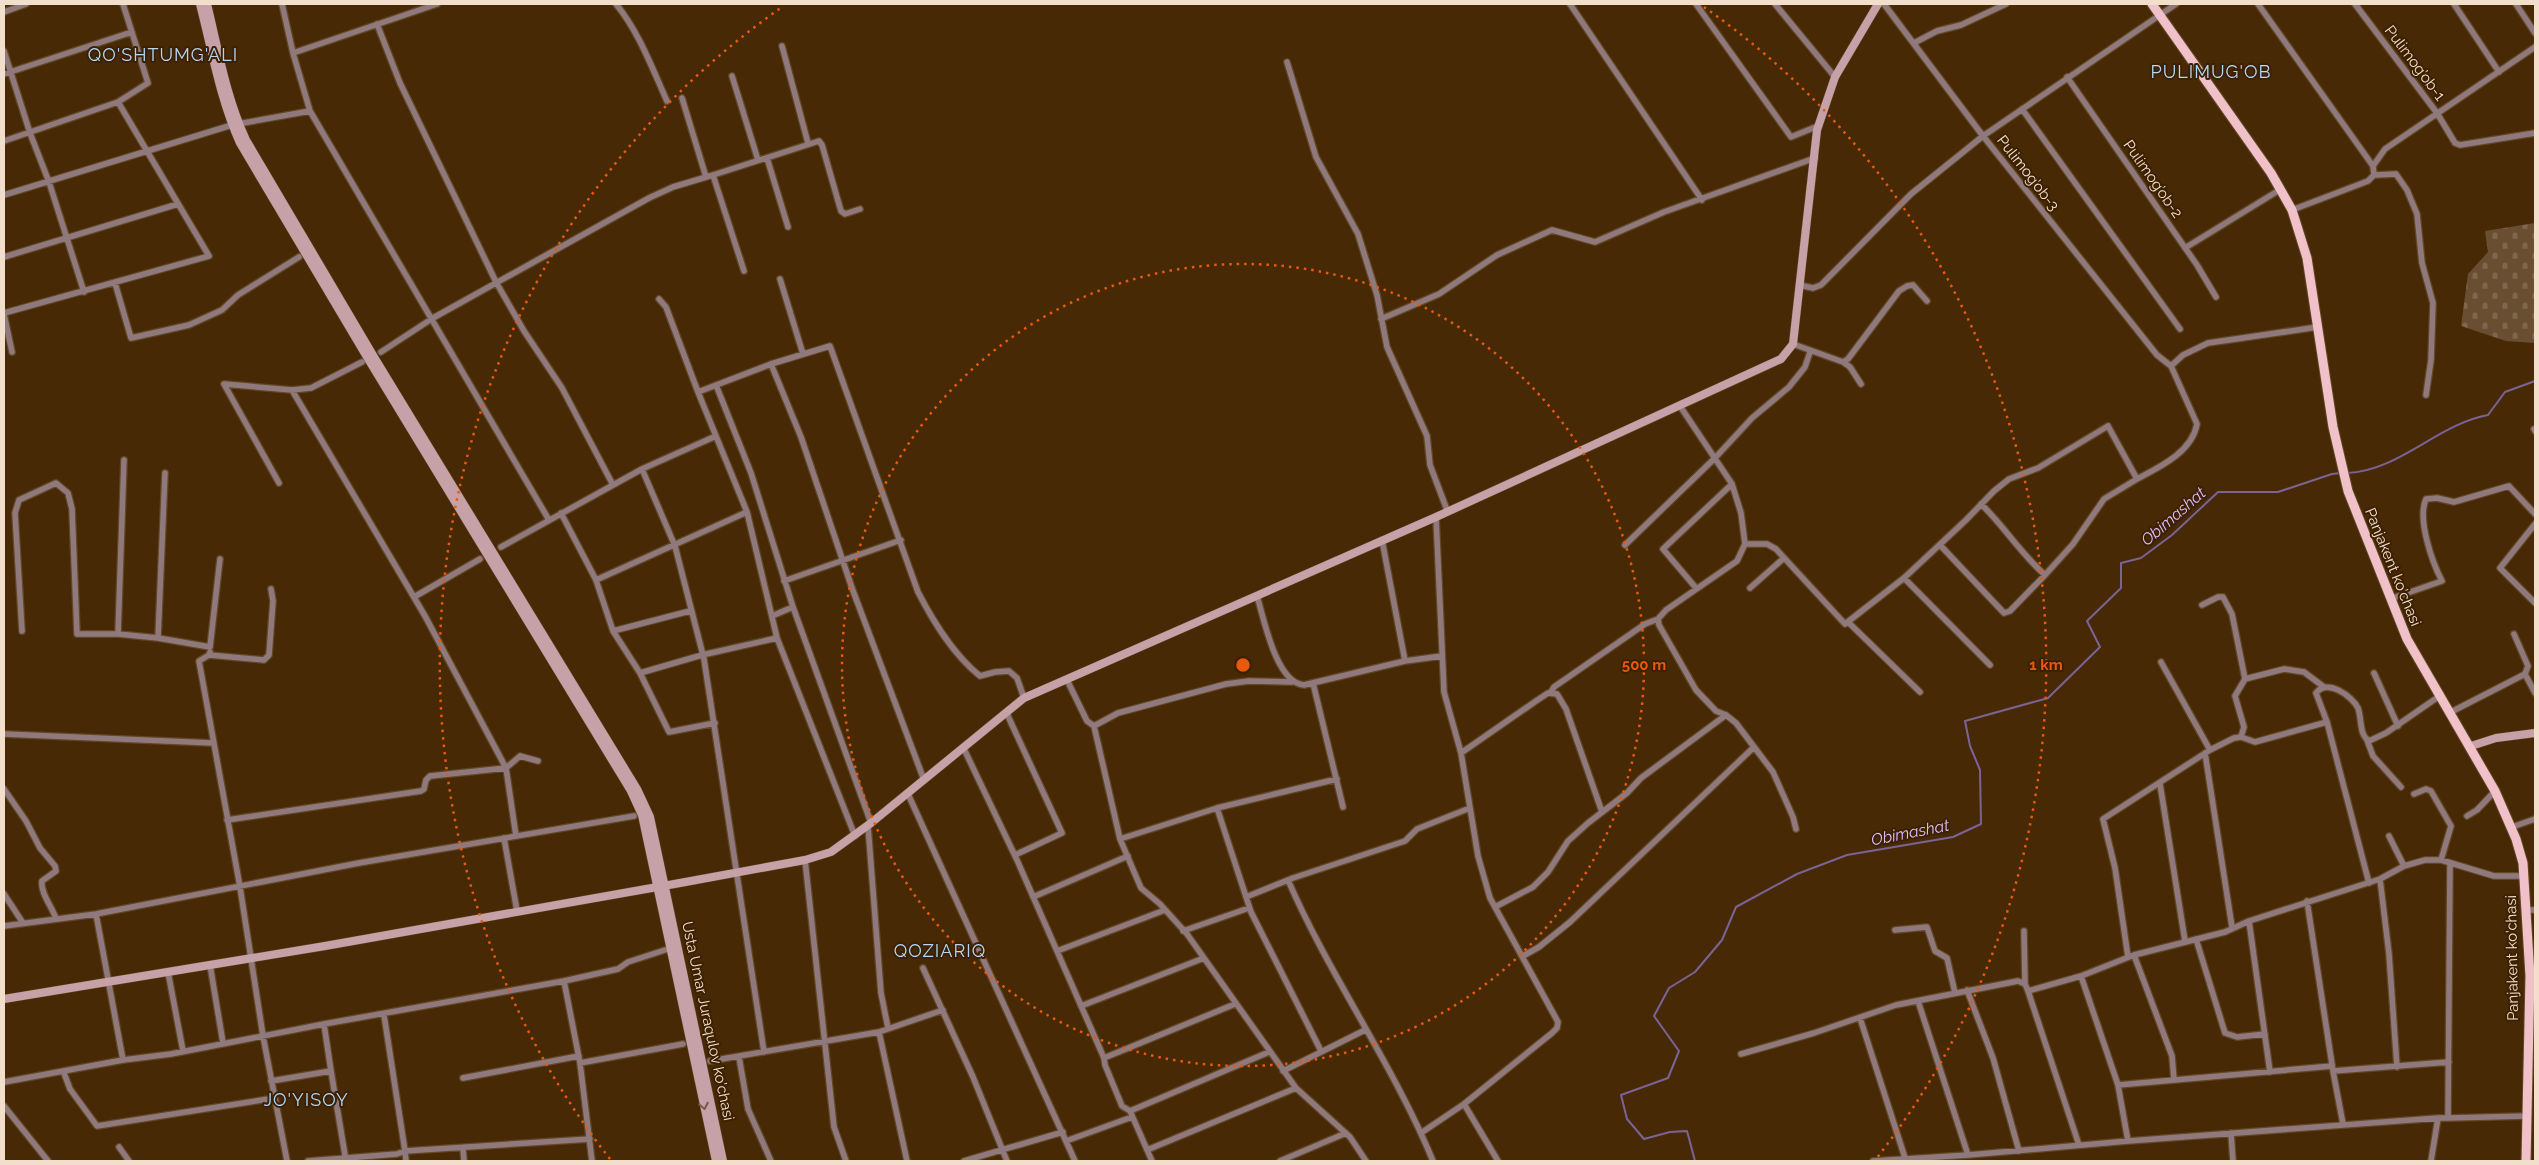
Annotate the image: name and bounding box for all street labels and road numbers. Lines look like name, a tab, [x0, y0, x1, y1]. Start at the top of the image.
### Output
street label: Pulimog’ob-1	[2381, 22, 2449, 105]
street label: Pulimog’ob-3	[1993, 132, 2063, 214]
street label: Pulimog’ob-2	[2120, 137, 2187, 222]
street label: Panjakent ko'chasi	[2361, 505, 2425, 629]
street label: Panjakent ko'chasi	[2502, 895, 2522, 1021]
street label: Usta Umar Juraqulov ko'chasi	[678, 920, 738, 1122]

